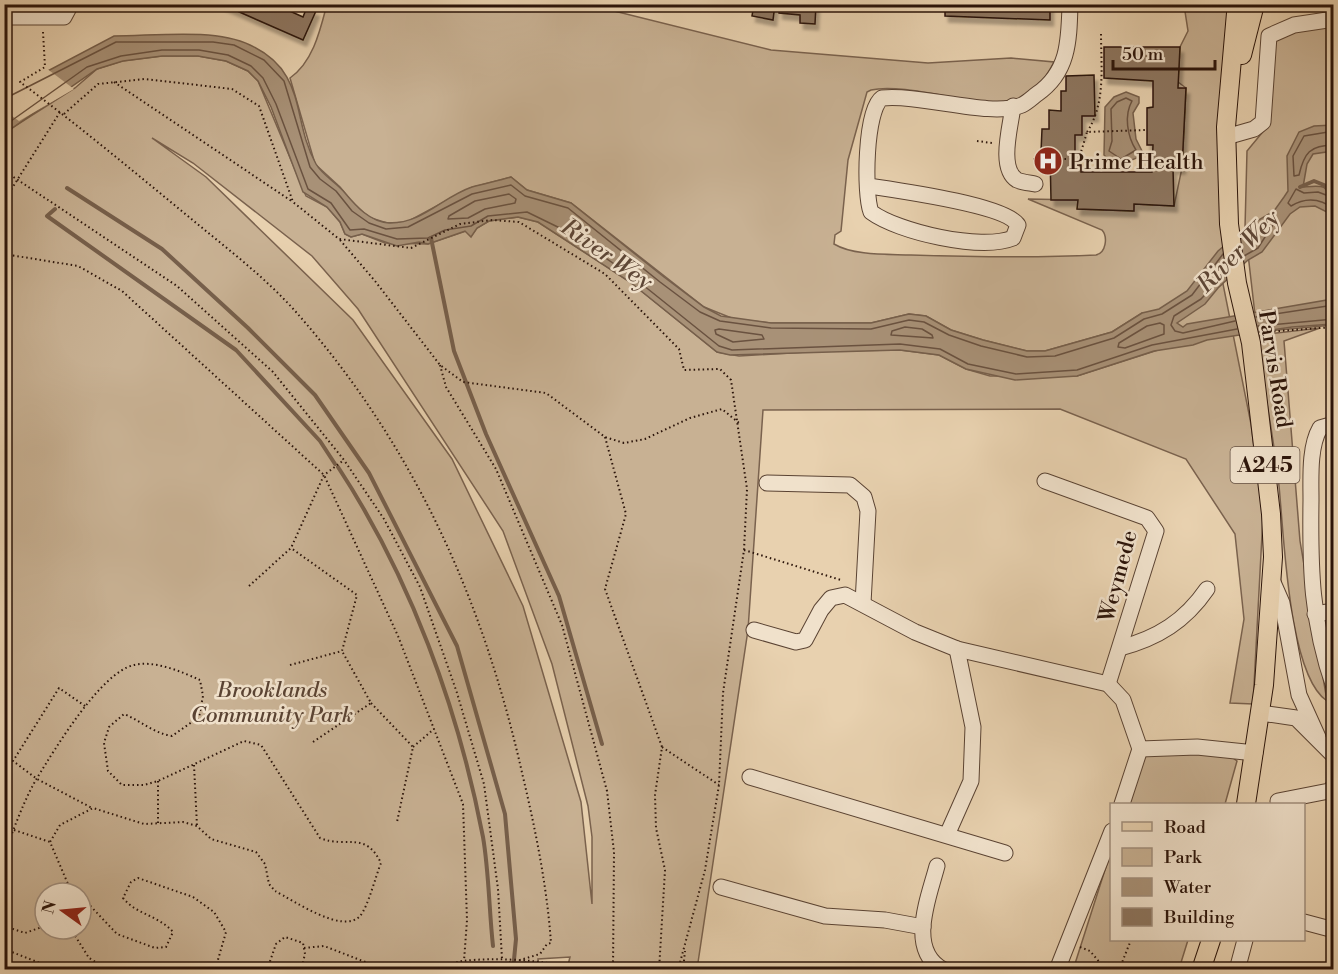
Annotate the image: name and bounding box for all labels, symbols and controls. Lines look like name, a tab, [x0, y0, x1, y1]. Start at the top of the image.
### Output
scale bar	[1113, 33, 1215, 71]
text: 50 m	[1122, 43, 1164, 66]
hospital icon: Prime Health	[1032, 145, 1064, 177]
place label: Prime Health	[1069, 149, 1204, 176]
water label: River Wey	[1190, 204, 1287, 300]
water label: River Wey	[554, 212, 659, 298]
street label: Parvis Road	[1252, 308, 1297, 431]
road number: A245	[1230, 447, 1300, 483]
street label: Weymede	[1093, 527, 1144, 626]
park label: Brooklands Community Park	[191, 677, 353, 729]
legend	[1110, 803, 1305, 941]
text: Road	[1164, 816, 1207, 839]
text: Park	[1164, 846, 1203, 869]
text: Water	[1163, 876, 1212, 899]
north arrow	[33, 881, 93, 941]
text: N	[38, 898, 61, 916]
text: Building	[1163, 906, 1235, 929]

